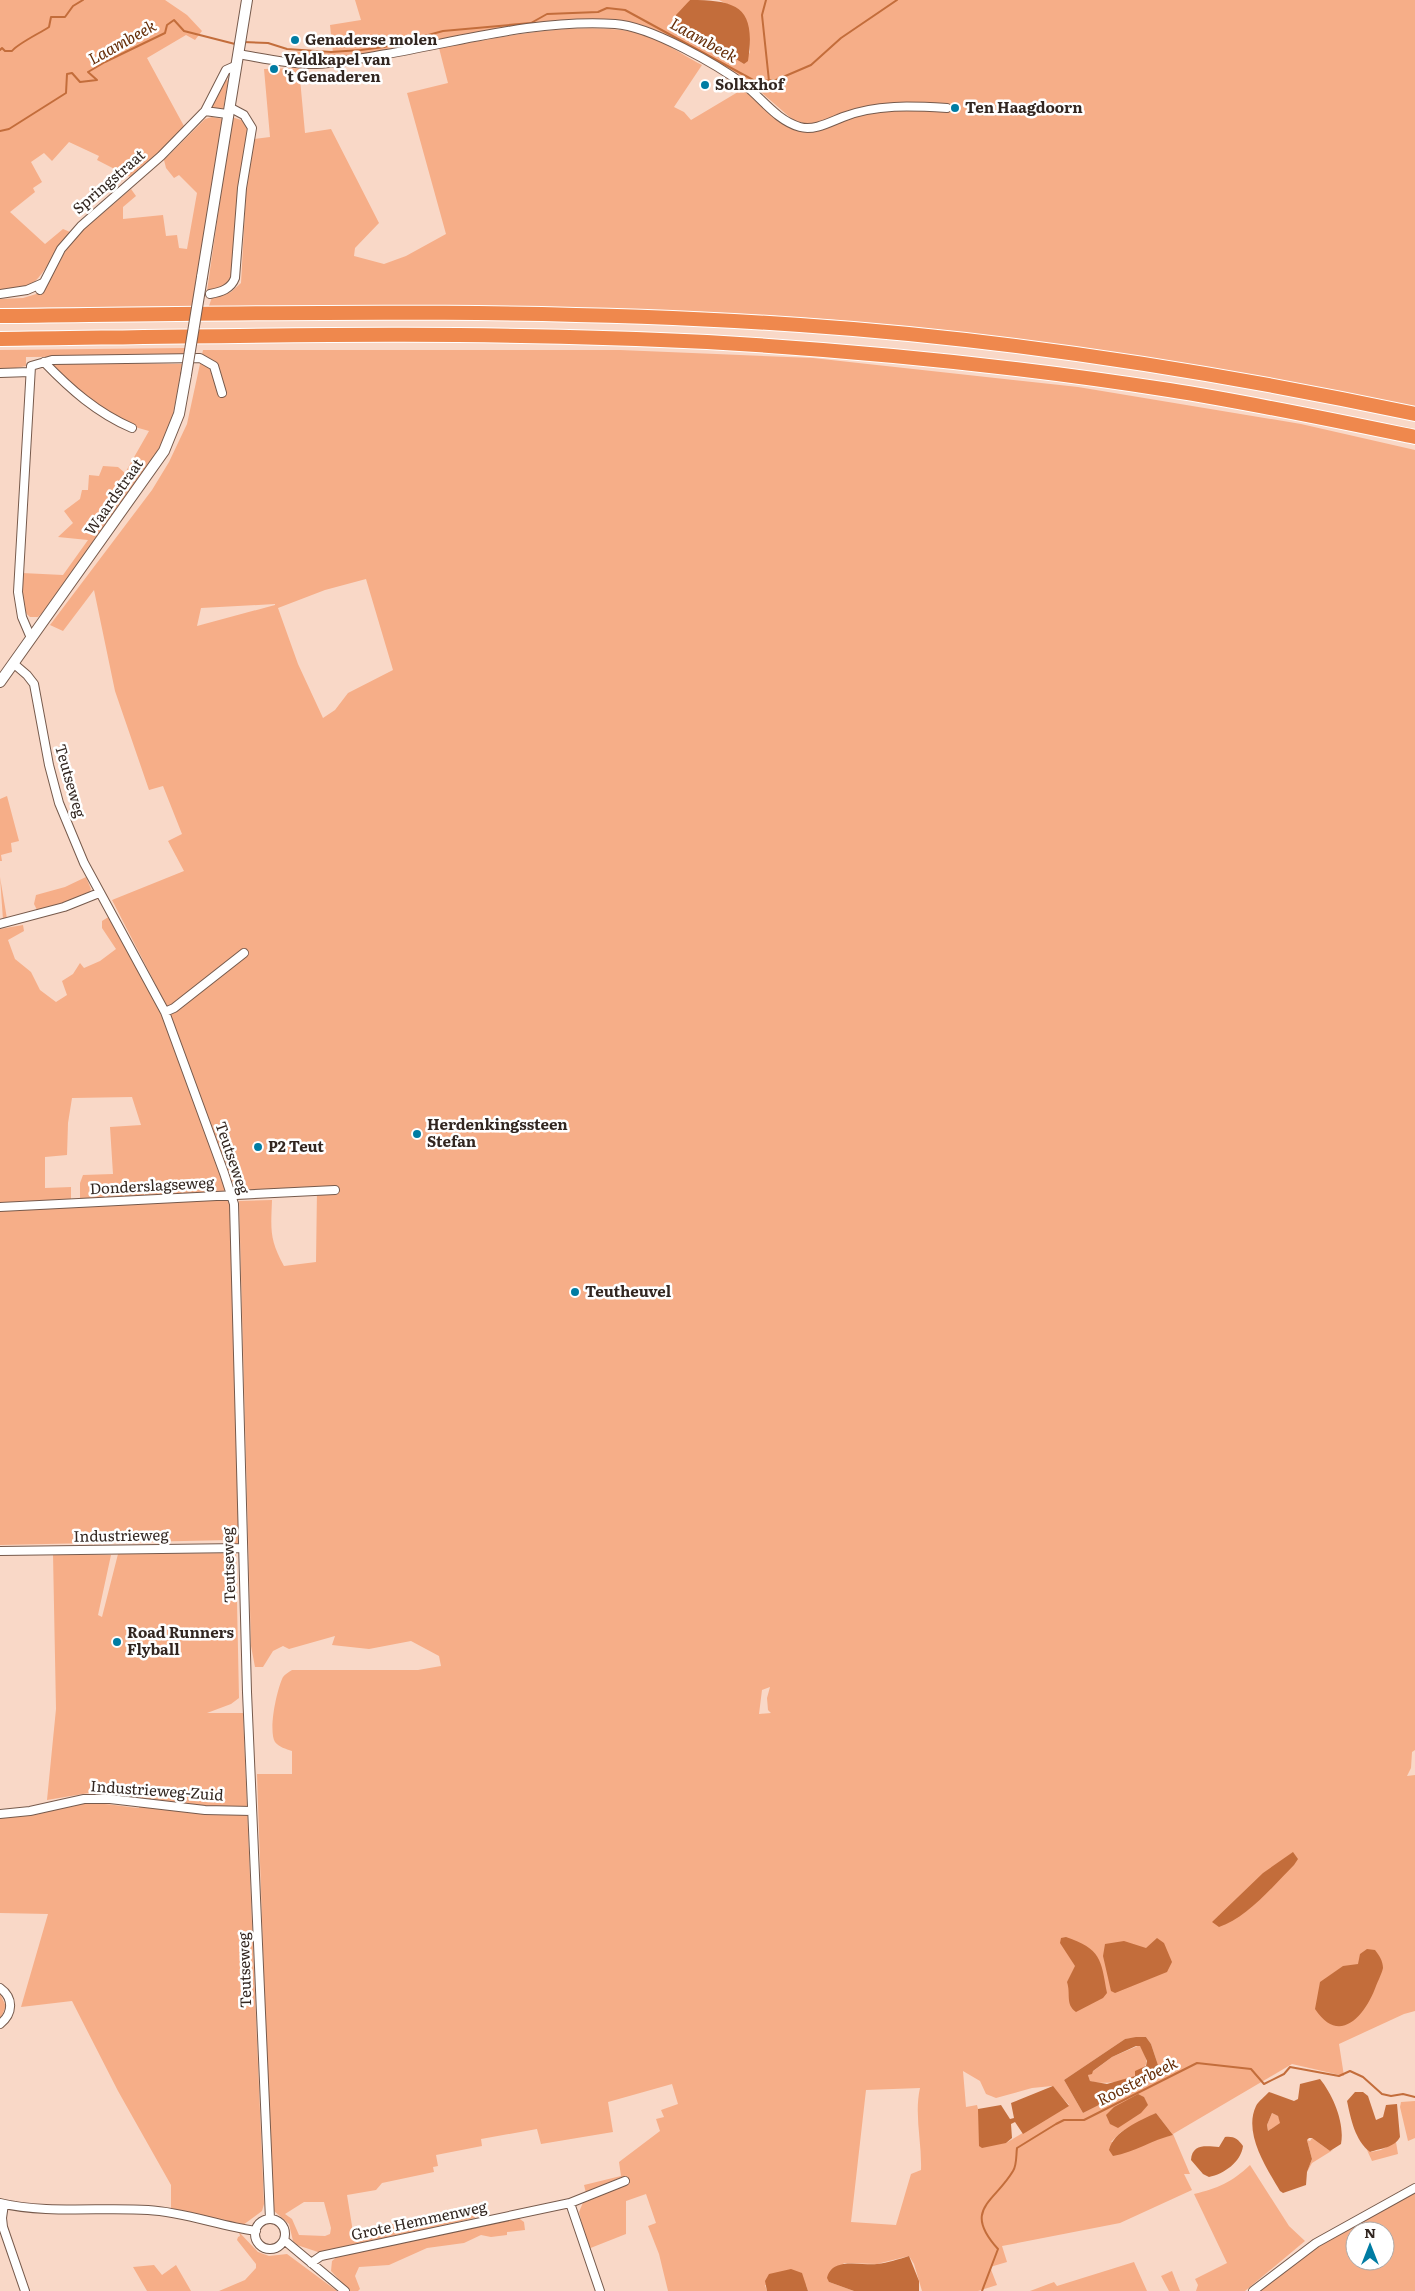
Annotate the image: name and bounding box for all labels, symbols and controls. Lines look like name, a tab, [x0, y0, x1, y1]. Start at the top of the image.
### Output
water label: Laambeek	[666, 11, 743, 68]
water label: Laambeek	[83, 13, 160, 70]
place label: Genaderse molen	[305, 27, 438, 50]
marker: Genaderse molen	[289, 34, 301, 46]
place label: Veldkapel van 't Genaderen	[284, 47, 391, 87]
marker: Veldkapel van 't Genaderen	[268, 63, 280, 75]
place label: Solkxhof	[715, 72, 786, 95]
marker: Solkxhof	[699, 79, 711, 91]
place label: Ten Haagdoorn	[965, 95, 1083, 118]
marker: Ten Haagdoorn	[949, 102, 961, 114]
street label: Springstraat	[67, 143, 149, 219]
street label: Waardstraat	[78, 453, 148, 539]
street label: Teutseweg	[50, 741, 93, 821]
place label: Herdenkingssteen Stefan	[427, 1112, 568, 1152]
street label: Teutseweg	[210, 1118, 257, 1198]
marker: Herdenkingssteen Stefan	[411, 1128, 423, 1140]
place label: P2 Teut	[268, 1134, 324, 1157]
marker: P2 Teut	[252, 1141, 264, 1153]
street label: Donderslagseweg	[89, 1170, 216, 1199]
place label: Teutheuvel	[585, 1279, 672, 1302]
marker: Teutheuvel	[569, 1286, 581, 1298]
street label: Industrieweg	[73, 1522, 169, 1547]
street label: Teutseweg	[215, 1526, 240, 1603]
place label: Road Runners Flyball	[127, 1620, 235, 1660]
marker: Road Runners Flyball	[111, 1636, 123, 1648]
street label: Industrieweg-Zuid	[90, 1773, 224, 1806]
street label: Teutseweg	[231, 1931, 256, 2008]
water label: Roosterbeek	[1092, 2049, 1181, 2111]
street label: Grote Hemmenweg	[349, 2194, 489, 2245]
north arrow	[1345, 2221, 1395, 2271]
text: N	[1364, 2222, 1376, 2242]

